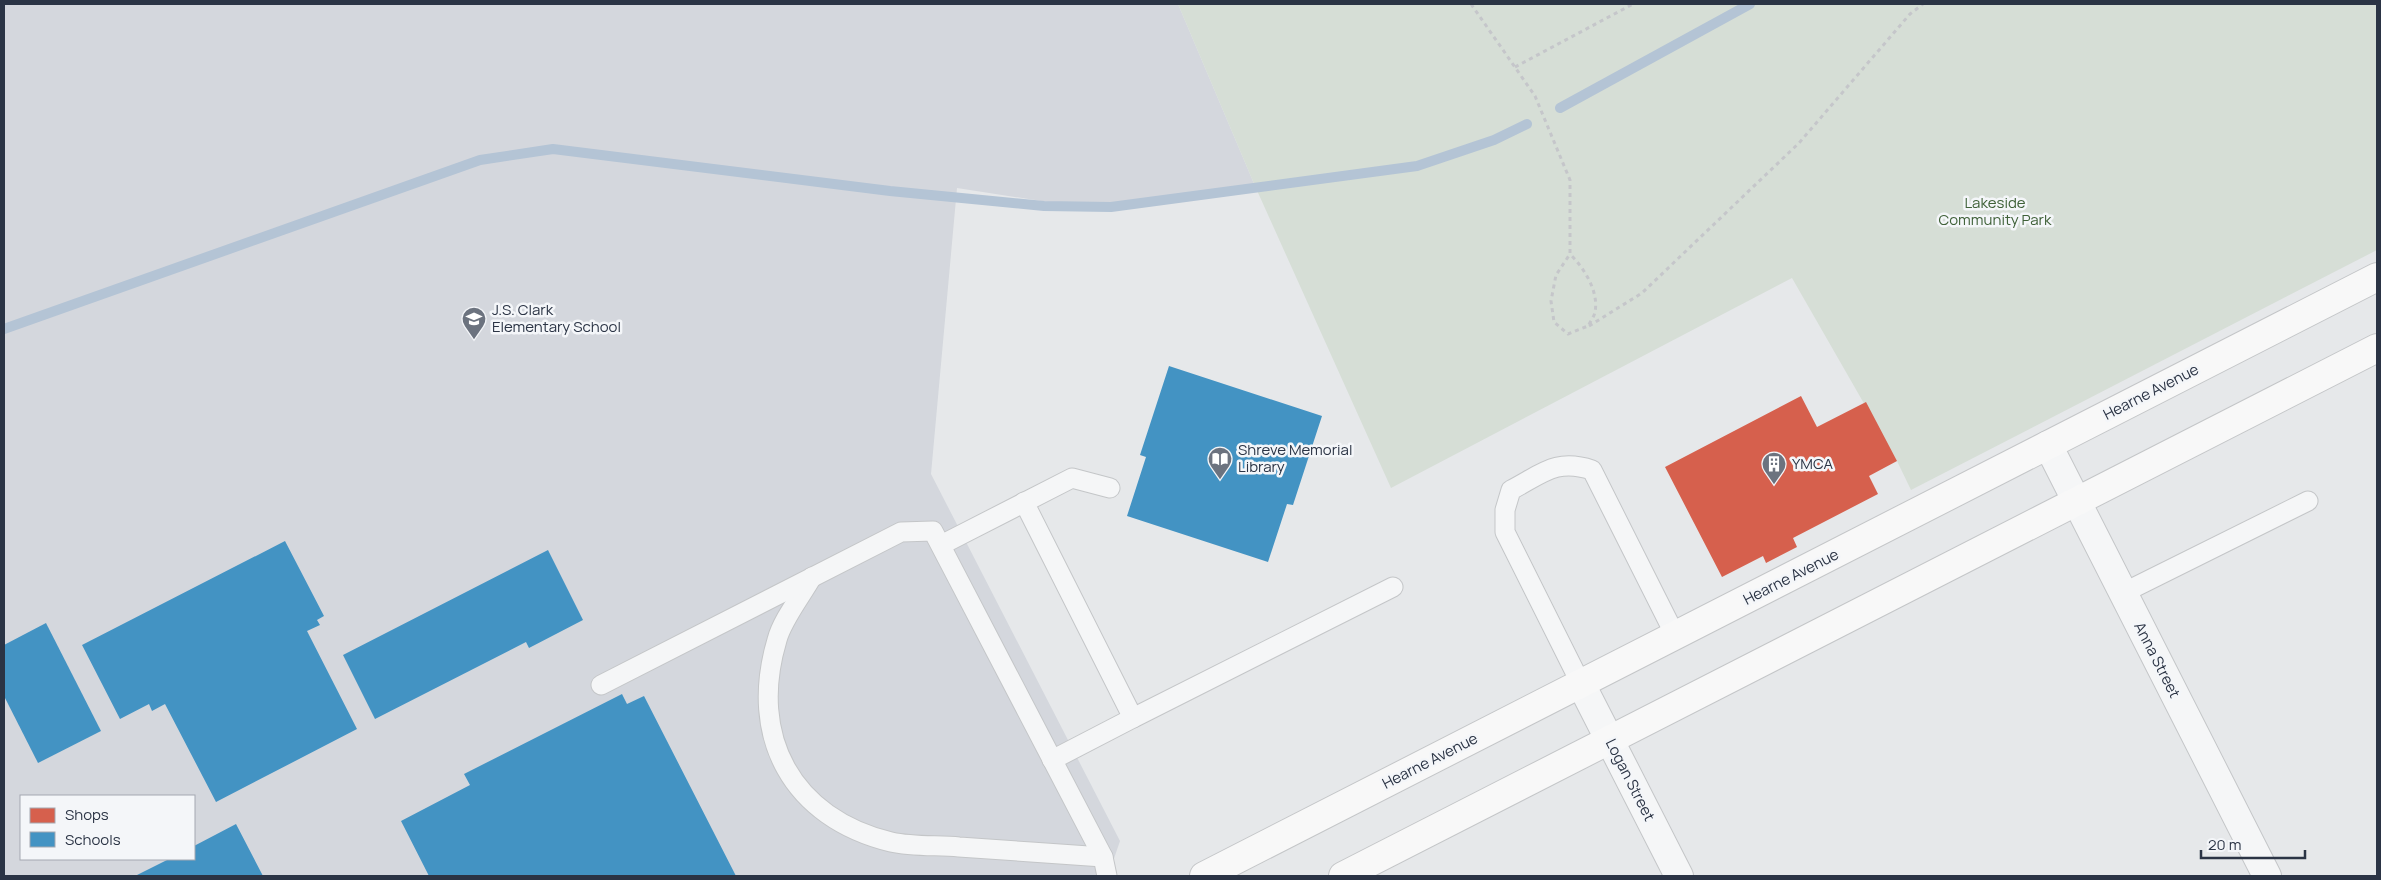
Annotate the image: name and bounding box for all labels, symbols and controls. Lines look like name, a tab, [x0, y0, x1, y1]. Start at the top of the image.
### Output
park label: Lakeside Community Park	[1939, 192, 2052, 230]
place label: J.S. Clark Elementary School	[492, 299, 621, 337]
school or university icon: J.S. Clark Elementary School	[461, 306, 487, 340]
street label: Hearne Avenue	[2099, 358, 2202, 425]
place label: Shreve Memorial Library	[1238, 439, 1352, 477]
library icon: Shreve Memorial Library	[1207, 446, 1233, 480]
building icon: YMCA	[1761, 451, 1787, 485]
place label: YMCA	[1792, 453, 1833, 474]
street label: Hearne Avenue	[1739, 543, 1842, 610]
street label: Anna Street	[2129, 618, 2186, 701]
street label: Hearne Avenue	[1378, 727, 1481, 794]
street label: Logan Street	[1601, 735, 1660, 825]
legend	[20, 795, 195, 860]
text: Shops	[65, 804, 109, 825]
scale bar	[2201, 828, 2305, 860]
text: Schools	[65, 829, 121, 850]
text: 20 m	[2208, 834, 2241, 855]

